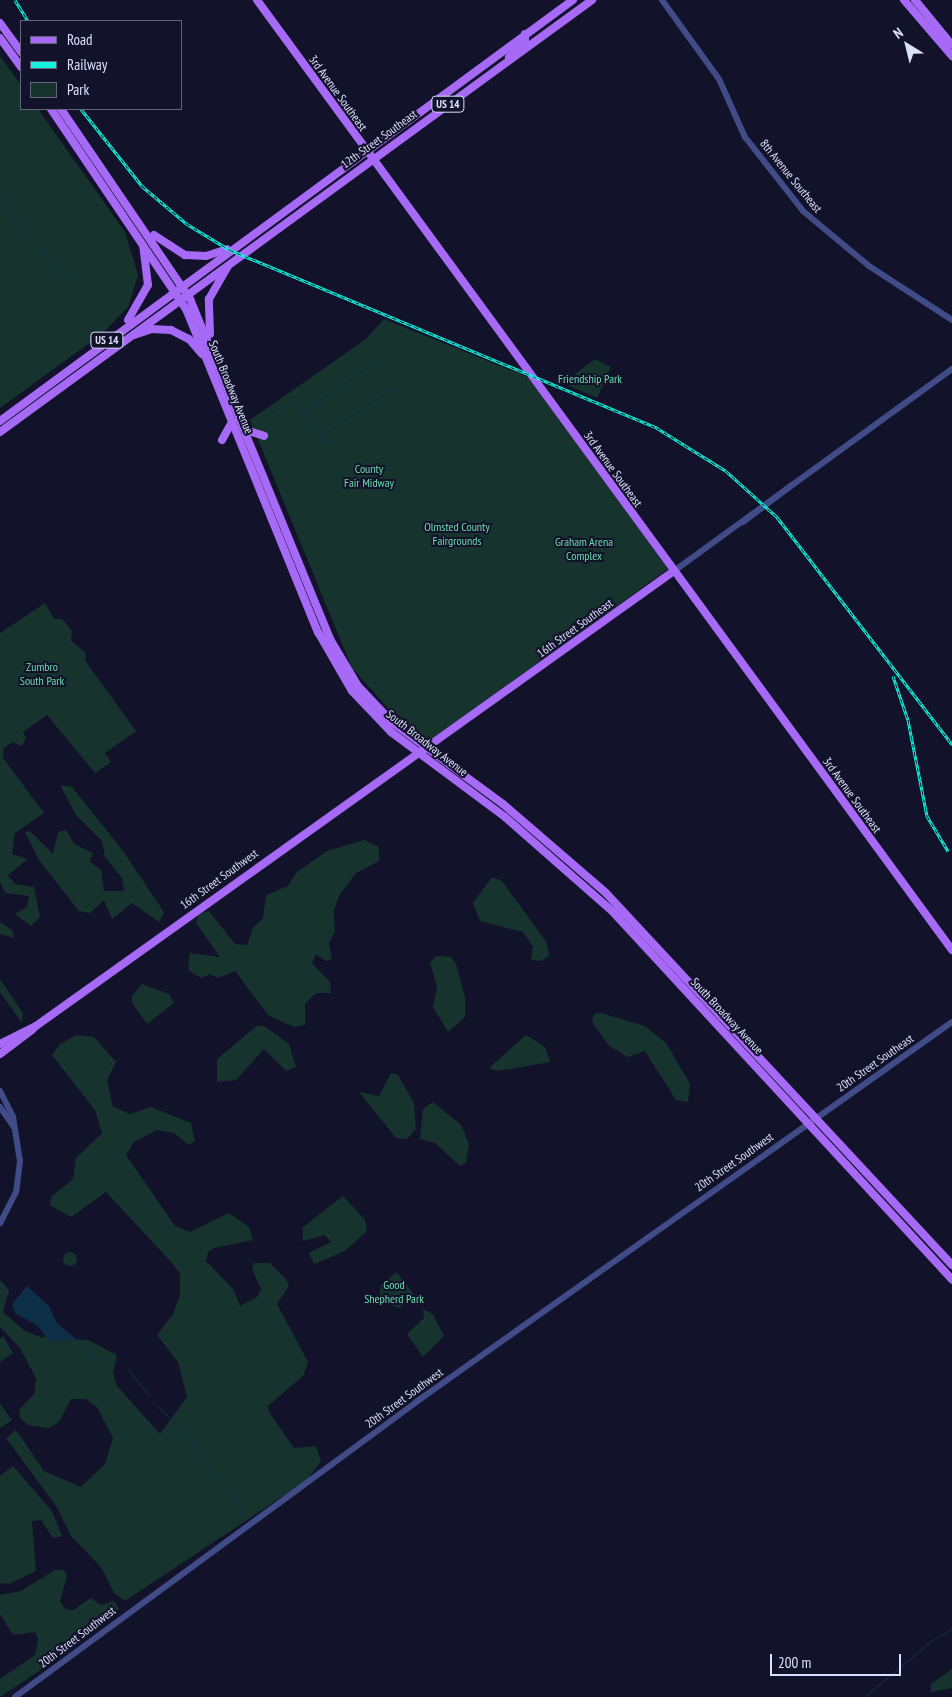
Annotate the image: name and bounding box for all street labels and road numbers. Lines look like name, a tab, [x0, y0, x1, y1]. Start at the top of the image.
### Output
street label: 3rd Avenue Southeast	[306, 52, 370, 134]
road number: US 14	[430, 96, 466, 112]
street label: 12th Street Southeast	[338, 107, 420, 171]
street label: 8th Avenue Southeast	[757, 136, 825, 216]
road number: US 14	[90, 332, 124, 348]
street label: South Broadway Avenue	[206, 338, 256, 436]
street label: 3rd Avenue Southeast	[581, 428, 645, 510]
street label: 16th Street Southeast	[534, 596, 616, 660]
street label: South Broadway Avenue	[383, 707, 471, 779]
street label: 3rd Avenue Southeast	[820, 754, 884, 836]
street label: 16th Street Southwest	[177, 846, 261, 912]
street label: South Broadway Avenue	[688, 975, 766, 1057]
street label: 20th Street Southeast	[834, 1031, 916, 1095]
street label: 20th Street Southwest	[692, 1130, 776, 1194]
street label: 20th Street Southwest	[362, 1365, 446, 1431]
street label: 20th Street Southwest	[36, 1603, 118, 1671]

